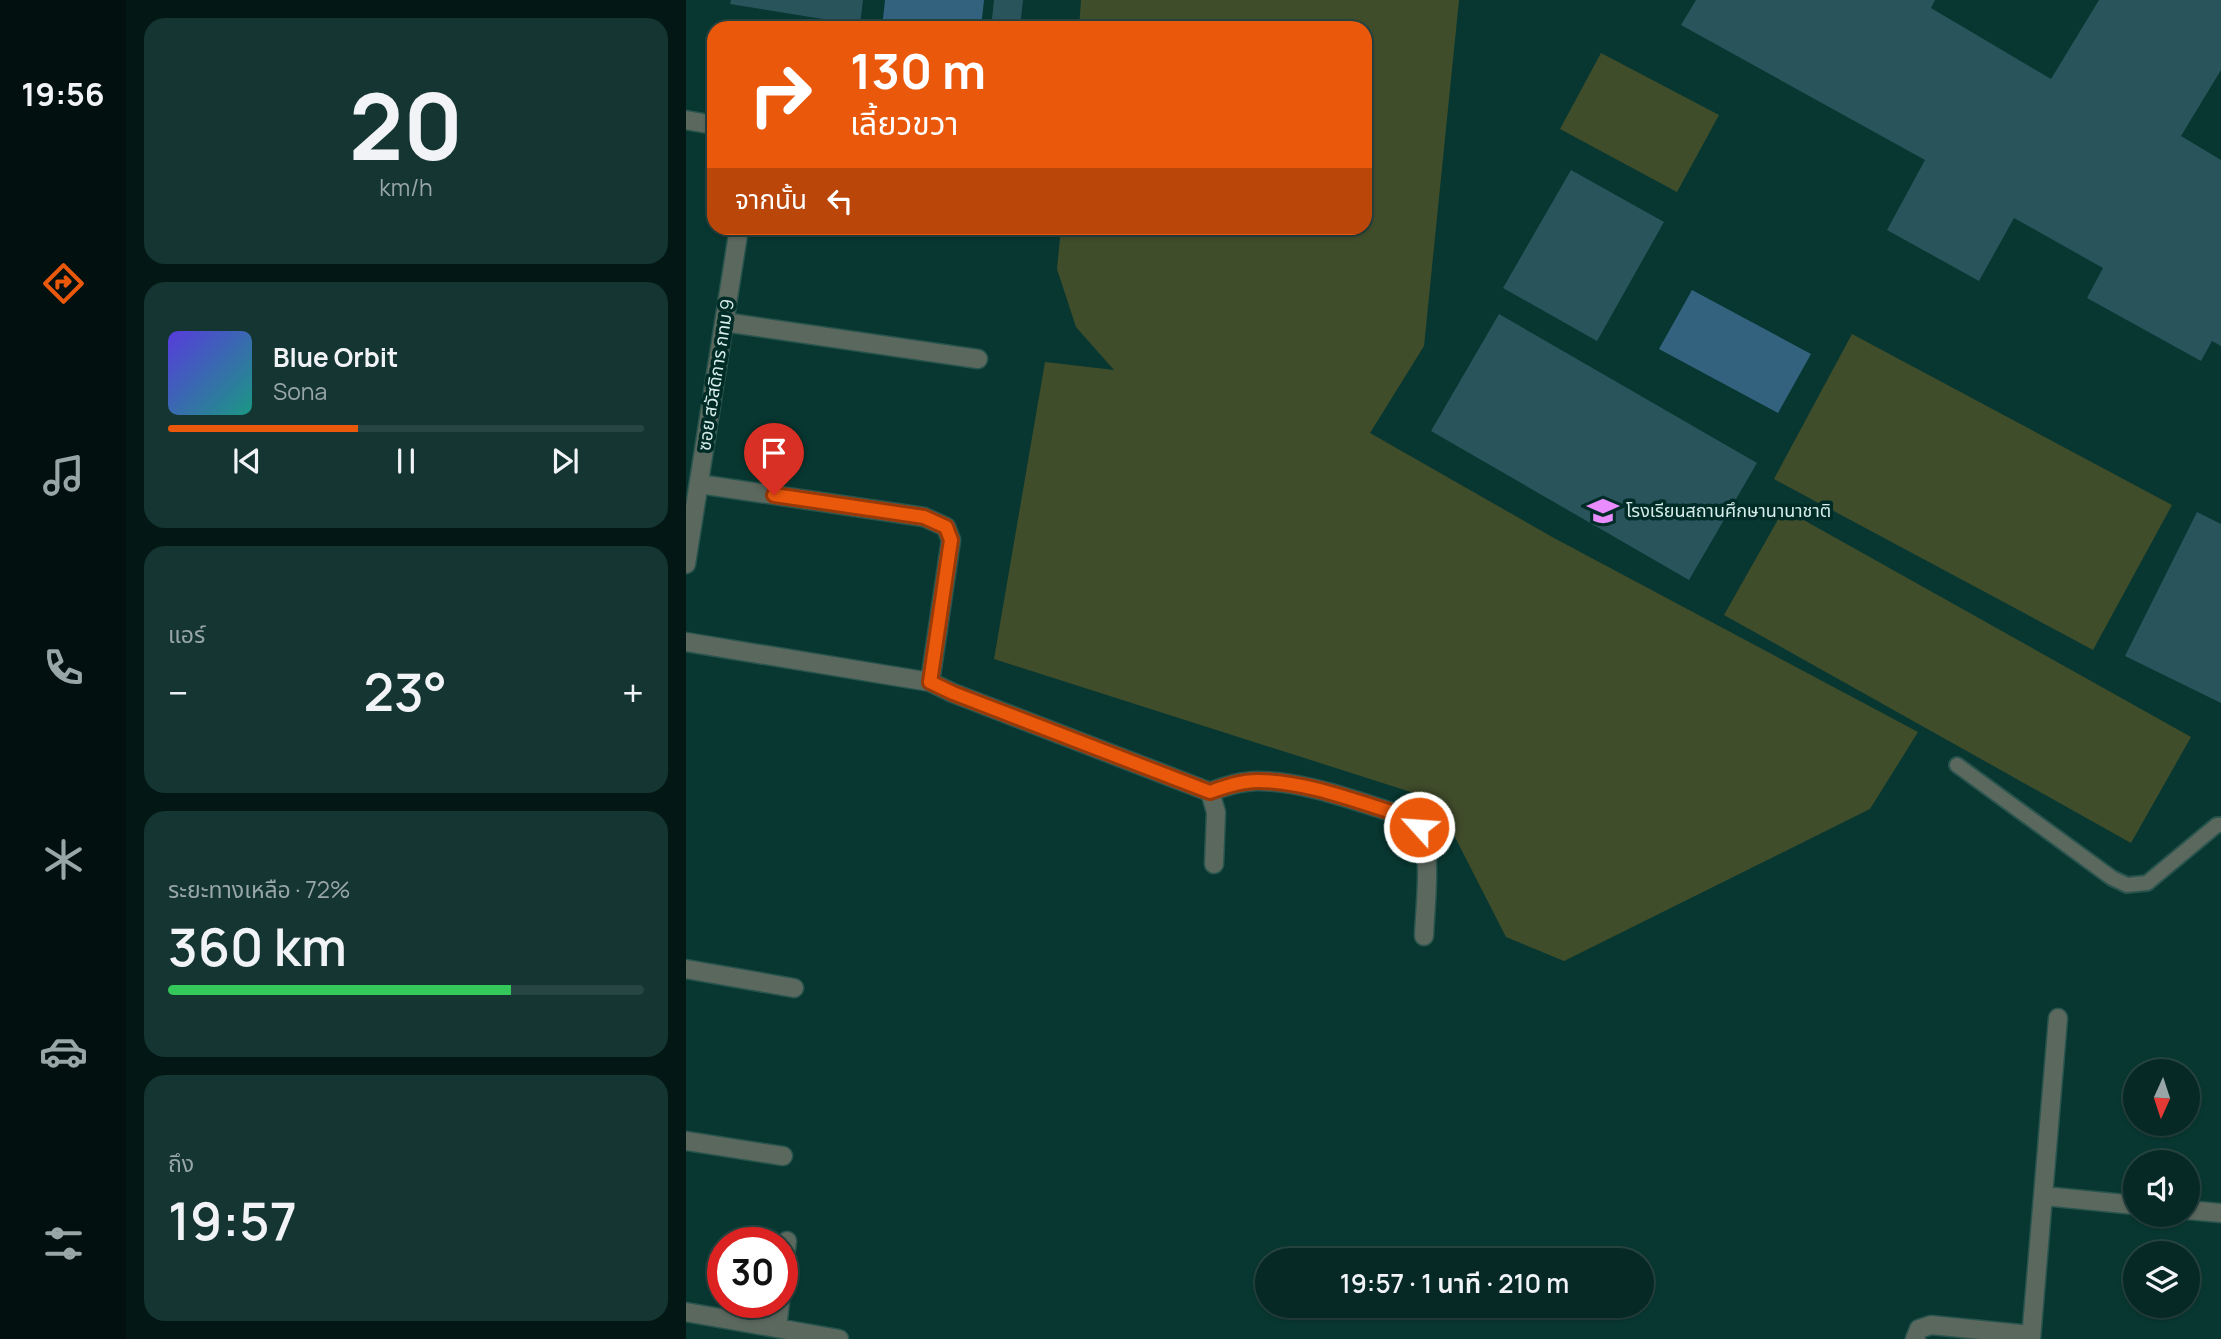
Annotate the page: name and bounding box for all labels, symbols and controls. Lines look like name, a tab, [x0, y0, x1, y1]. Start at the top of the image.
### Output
text: 130 m	[850, 37, 986, 104]
icon: right	[735, 49, 826, 140]
text: 20	[349, 63, 463, 187]
text: 19:56	[21, 72, 105, 116]
text: เลี้ยวขวา	[850, 101, 958, 145]
text: km/h	[379, 171, 433, 203]
text: จากนั้น	[735, 181, 807, 217]
icon: left	[821, 182, 859, 220]
icon: directions	[39, 259, 88, 308]
street label: ซอย สวัสดิการ กทม 9	[691, 297, 739, 452]
text: Blue Orbit	[273, 339, 398, 375]
text: Sona	[273, 375, 327, 407]
pin	[744, 423, 804, 495]
icon: arrive	[755, 434, 793, 472]
icon: previous	[228, 442, 266, 480]
icon: pause	[387, 442, 425, 480]
icon: next	[546, 442, 584, 480]
icon: music	[39, 451, 88, 500]
school or university icon: โรงเรียนสถานศึกษานานาชาติ	[1586, 494, 1620, 528]
place label: โรงเรียนสถานศึกษานานาชาติ	[1626, 498, 1831, 522]
text: แอร์	[168, 618, 205, 650]
icon: phone	[39, 643, 88, 692]
text: 23°	[363, 656, 447, 727]
text: −	[168, 666, 189, 718]
text: +	[622, 666, 644, 718]
position arrow	[1382, 790, 1456, 864]
icon: climate	[39, 835, 88, 884]
text: ระยะทางเหลือ · 72%	[168, 873, 351, 905]
text: 360 km	[168, 911, 347, 982]
icon: car	[39, 1027, 88, 1076]
north arrow	[2123, 1059, 2200, 1136]
map controls	[2123, 1059, 2200, 1318]
text: ถึง	[168, 1147, 194, 1179]
button: sound	[2123, 1150, 2200, 1227]
text: 19:57	[168, 1185, 297, 1256]
icon: filters	[39, 1219, 88, 1268]
speed limit sign: 30	[707, 1227, 798, 1318]
button: layers	[2123, 1241, 2200, 1318]
text: 19:57 · 1 นาที · 210 m	[1340, 1265, 1569, 1301]

